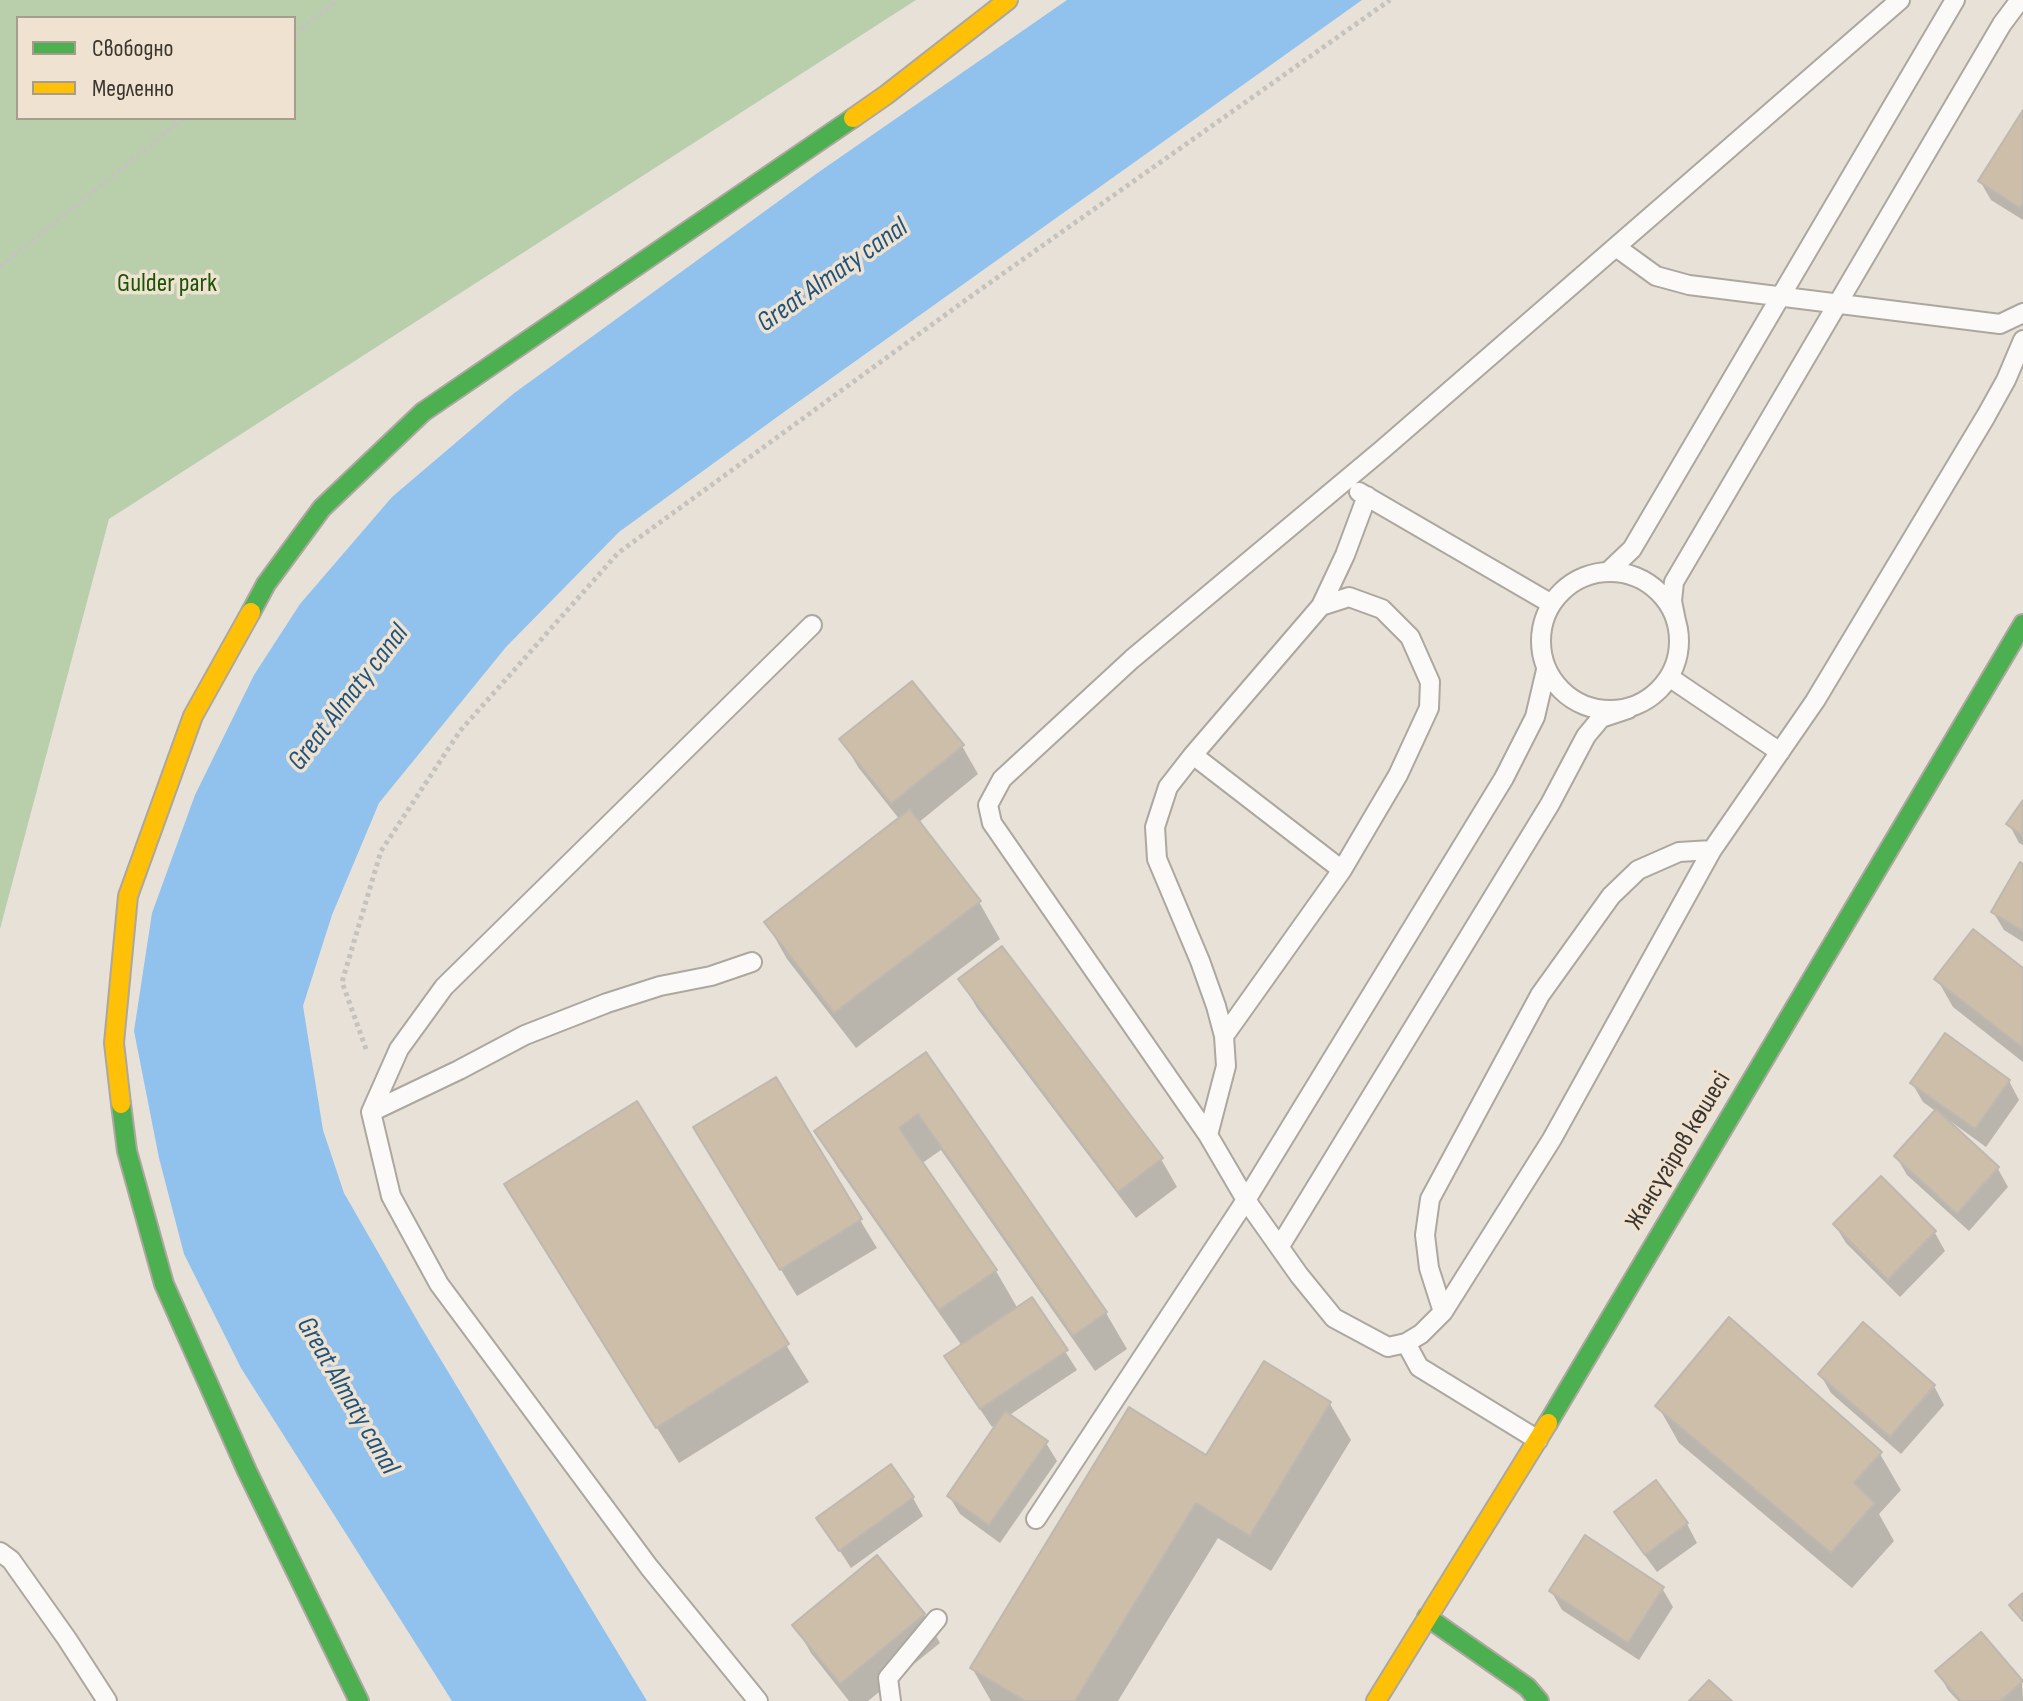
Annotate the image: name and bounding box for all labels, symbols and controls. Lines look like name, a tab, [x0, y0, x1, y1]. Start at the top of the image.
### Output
legend	[16, 16, 296, 120]
text: Свободно	[92, 34, 173, 63]
text: Медленно	[92, 74, 174, 103]
water label: Great Almaty canal	[751, 212, 915, 340]
park label: Gulder park	[117, 268, 217, 300]
water label: Great Almaty canal	[282, 618, 416, 778]
street label: Жансүгіров көшесі	[1620, 1066, 1738, 1236]
water label: Great Almaty canal	[288, 1311, 406, 1481]

